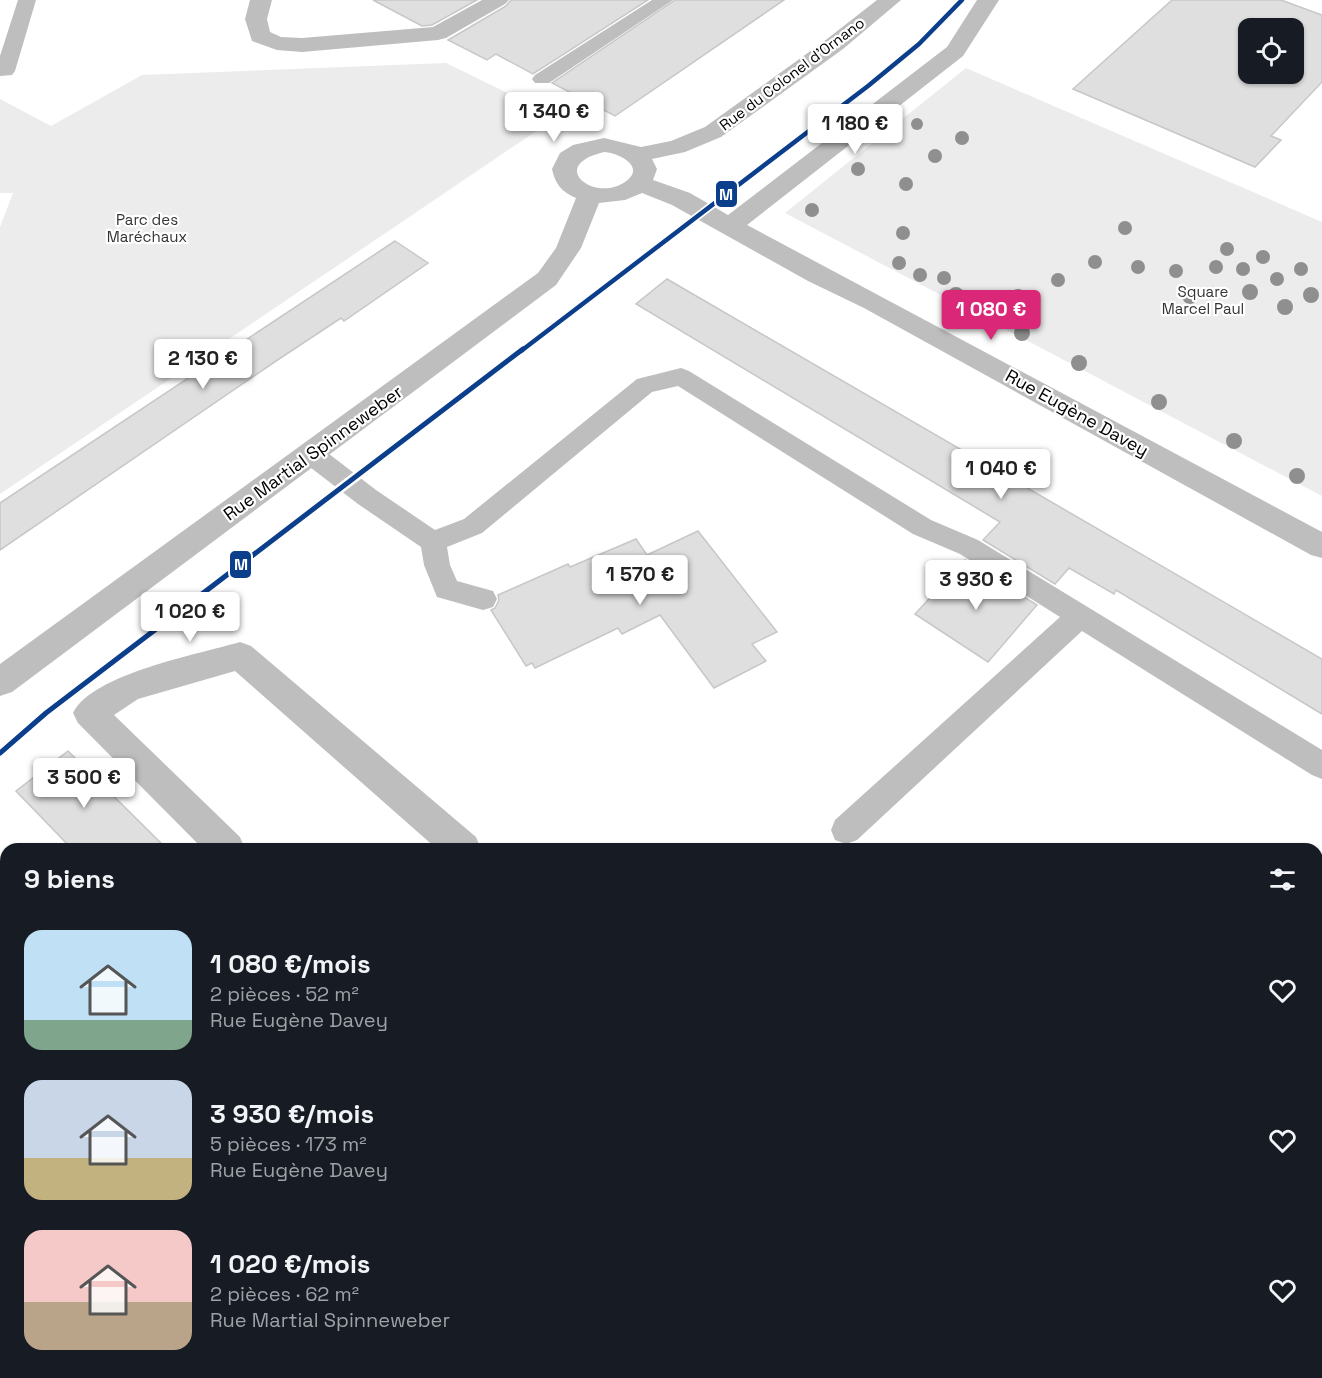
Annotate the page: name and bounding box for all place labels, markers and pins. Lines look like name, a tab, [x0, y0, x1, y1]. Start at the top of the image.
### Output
pin: 1 340 €	[499, 92, 609, 143]
pin: 1 180 €	[800, 104, 910, 155]
pin: 1 080 €	[936, 290, 1046, 341]
pin: 2 130 €	[148, 339, 258, 390]
pin: 1 040 €	[946, 449, 1056, 500]
pin: 1 570 €	[585, 555, 695, 606]
pin: 3 930 €	[921, 560, 1031, 611]
pin: 1 020 €	[135, 592, 245, 643]
pin: 3 500 €	[29, 758, 139, 809]

